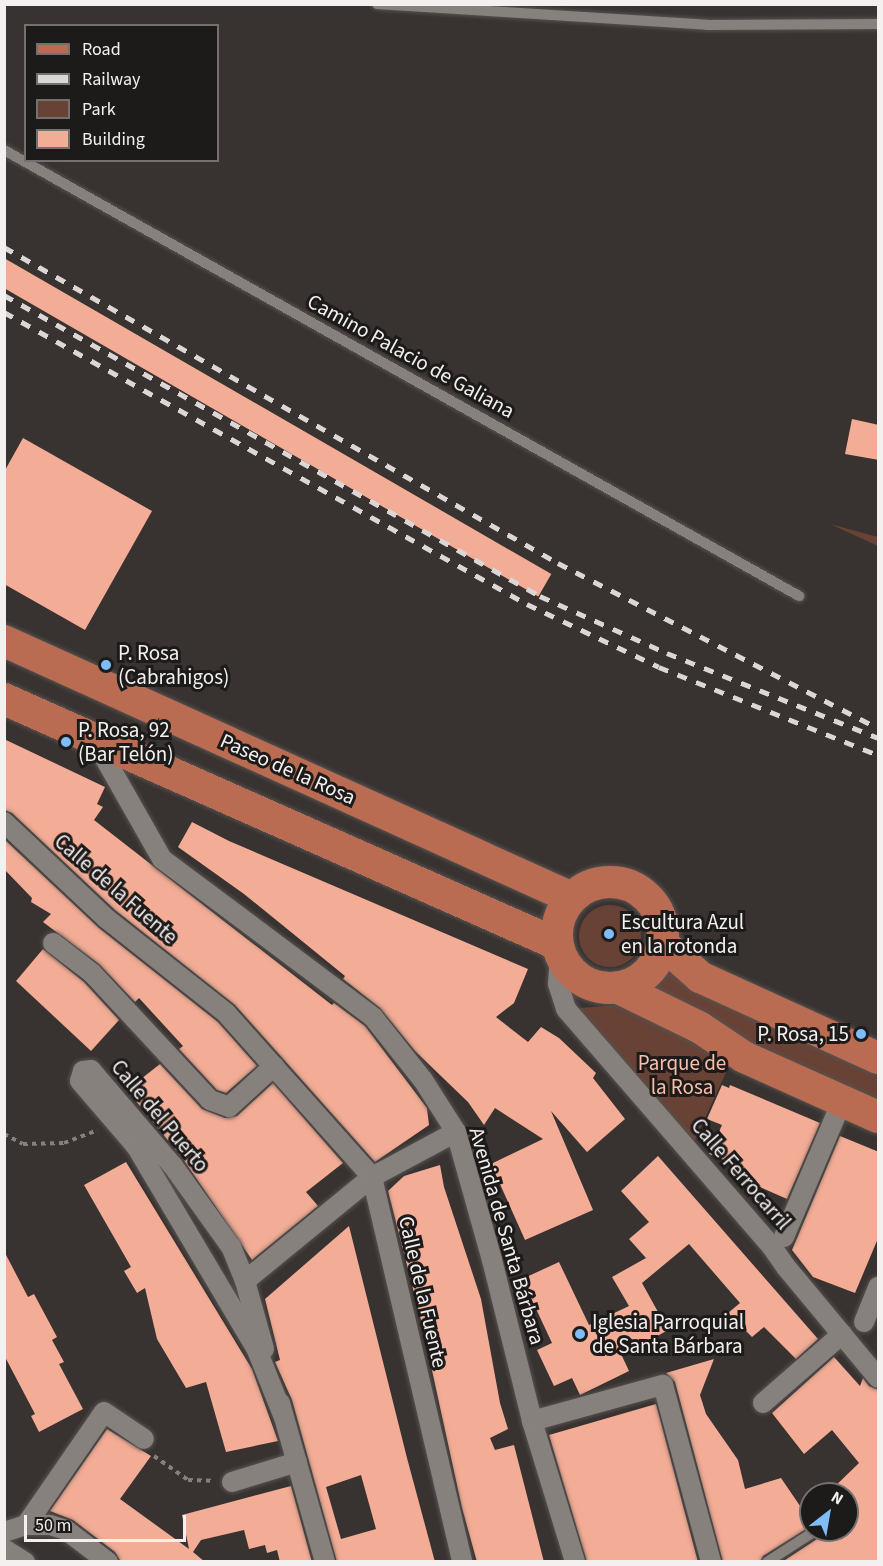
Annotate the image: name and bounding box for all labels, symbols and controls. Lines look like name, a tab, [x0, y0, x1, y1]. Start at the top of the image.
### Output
legend	[24, 24, 219, 162]
text: Road	[82, 37, 121, 62]
text: Railway	[82, 67, 141, 92]
text: Park	[82, 97, 116, 122]
text: Building	[82, 127, 145, 152]
street label: Camino Palacio de Galiana	[303, 288, 519, 424]
place label: P. Rosa (Cabrahigos)	[118, 640, 229, 690]
marker: P. Rosa (Cabrahigos)	[99, 658, 113, 672]
place label: P. Rosa, 92 (Bar Telón)	[78, 717, 174, 767]
street label: Paseo de la Rosa	[217, 728, 359, 810]
marker: P. Rosa, 92 (Bar Telón)	[59, 735, 73, 749]
street label: Calle de la Fuente	[49, 829, 183, 949]
place label: Escultura Azul en la rotonda	[621, 909, 744, 959]
marker: Escultura Azul en la rotonda	[602, 927, 616, 941]
place label: P. Rosa, 15	[757, 1021, 849, 1047]
marker: P. Rosa, 15	[854, 1027, 868, 1041]
park label: Parque de la Rosa	[638, 1050, 726, 1100]
street label: Calle del Puerto	[106, 1055, 214, 1177]
street label: Calle Ferrocarril	[686, 1113, 796, 1235]
street label: Avenida de Santa Bárbara	[464, 1124, 550, 1348]
street label: Calle de la Fuente	[393, 1214, 453, 1370]
place label: Iglesia Parroquial de Santa Bárbara	[592, 1309, 744, 1359]
marker: Iglesia Parroquial de Santa Bárbara	[573, 1327, 587, 1341]
north arrow	[799, 1482, 859, 1542]
text: N	[827, 1486, 847, 1510]
scale bar	[27, 1503, 189, 1541]
text: 50 m	[35, 1513, 71, 1538]

